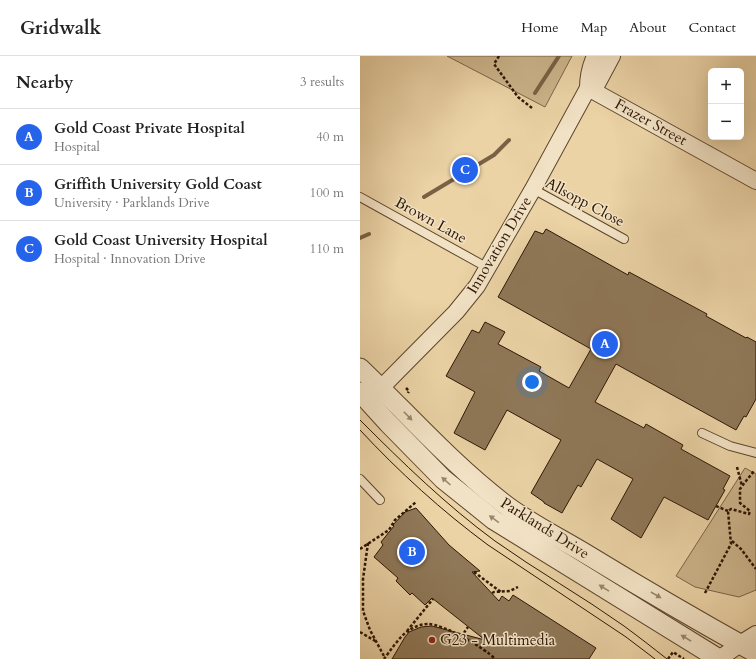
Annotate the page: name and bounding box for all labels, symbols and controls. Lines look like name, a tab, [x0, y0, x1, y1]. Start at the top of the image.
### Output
text: Gridwalk	[20, 15, 101, 41]
text: Home	[521, 18, 559, 37]
text: Map	[581, 18, 607, 37]
text: About	[629, 18, 666, 37]
text: Contact	[688, 18, 736, 37]
map controls	[708, 68, 744, 140]
button: +	[708, 68, 744, 104]
text: Nearby	[16, 71, 73, 94]
text: 3 results	[300, 73, 344, 91]
street label: Frazer Street	[611, 94, 691, 150]
button: −	[708, 104, 744, 140]
text: Gold Coast Private Hospital	[54, 118, 245, 138]
text: A	[24, 128, 34, 146]
text: 40 m	[316, 128, 344, 146]
text: Hospital	[54, 138, 100, 156]
pin: C	[452, 155, 478, 185]
street label: Allsopp Close	[542, 173, 628, 231]
text: Griffith University Gold Coast	[54, 174, 262, 194]
text: B	[24, 184, 34, 202]
text: 100 m	[310, 184, 344, 202]
street label: Brown Lane	[391, 192, 471, 248]
street label: Innovation Drive	[462, 192, 536, 297]
text: University · Parklands Drive	[54, 194, 210, 212]
text: Gold Coast University Hospital	[54, 230, 268, 250]
text: C	[24, 240, 34, 258]
text: 110 m	[310, 240, 344, 258]
text: Hospital · Innovation Drive	[54, 250, 206, 268]
pin: A	[592, 329, 618, 359]
your location	[522, 372, 542, 392]
one-way arrow	[403, 411, 413, 421]
one-way arrow	[441, 477, 451, 486]
street label: Parklands Drive	[497, 493, 593, 563]
one-way arrow	[488, 515, 499, 523]
pin: B	[399, 537, 425, 567]
one-way arrow	[598, 585, 609, 592]
one-way arrow	[650, 592, 662, 599]
place label: G23 - Multimedia	[440, 630, 556, 650]
marker: G23 - Multimedia	[427, 635, 437, 645]
one-way arrow	[680, 635, 692, 642]

